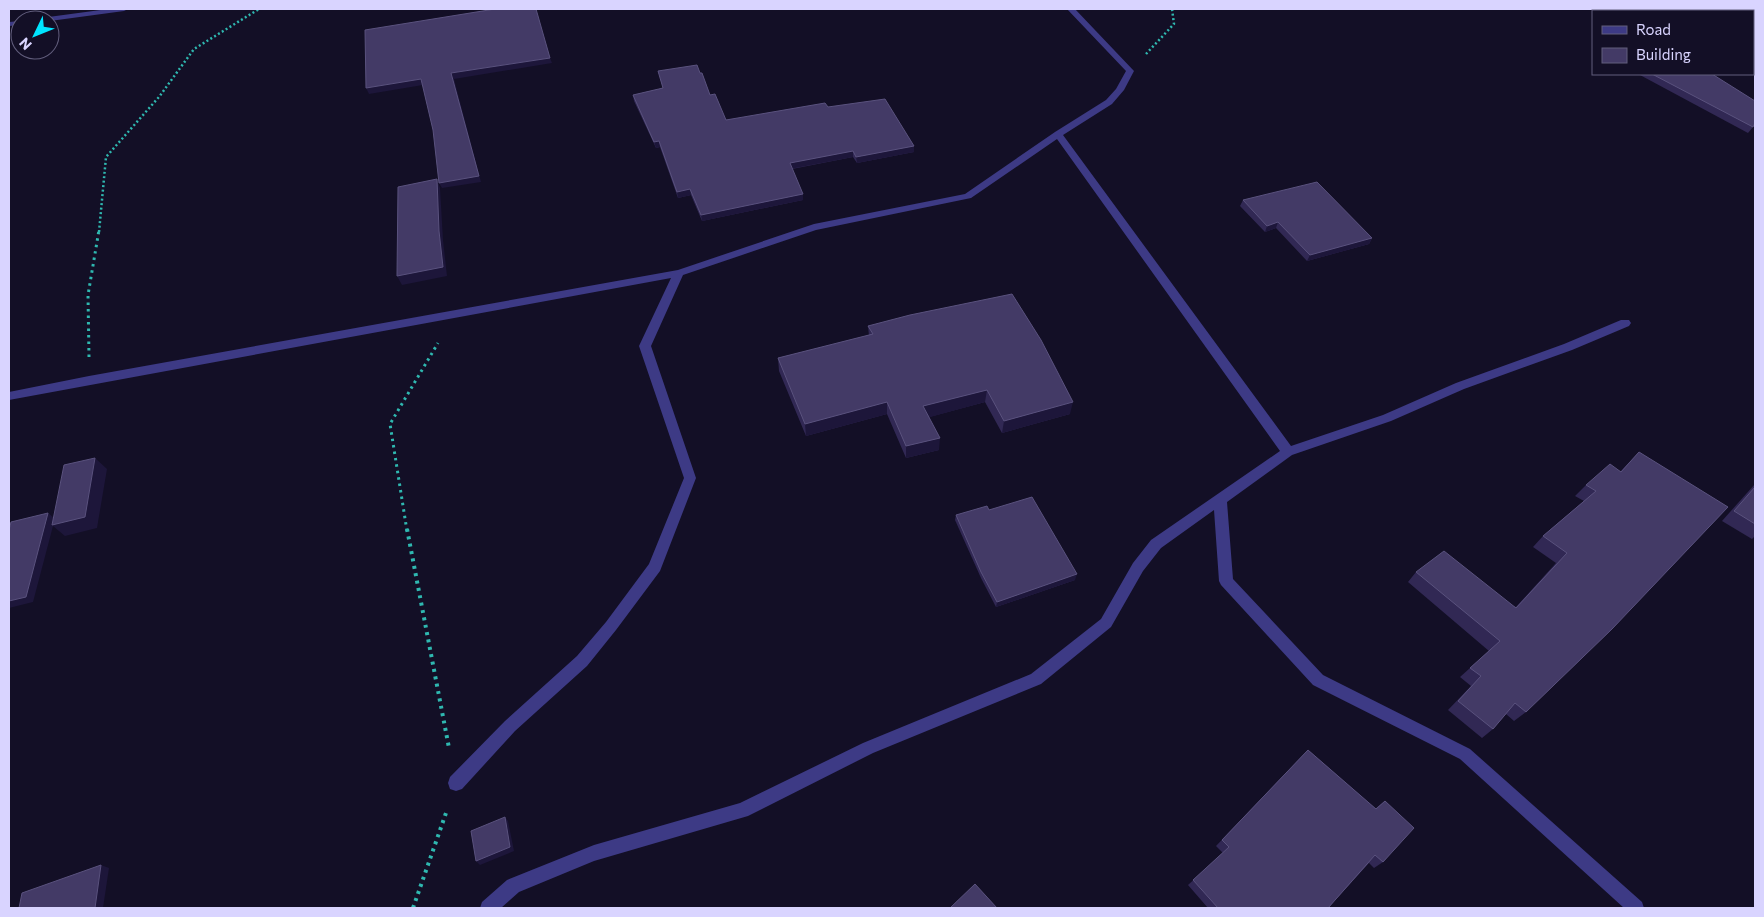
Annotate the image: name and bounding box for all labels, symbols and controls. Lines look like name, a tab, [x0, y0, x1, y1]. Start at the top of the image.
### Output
north arrow	[10, 10, 60, 60]
legend	[1592, 10, 1754, 75]
text: Road	[1636, 20, 1671, 38]
text: N	[15, 35, 35, 54]
text: Building	[1636, 45, 1691, 63]

